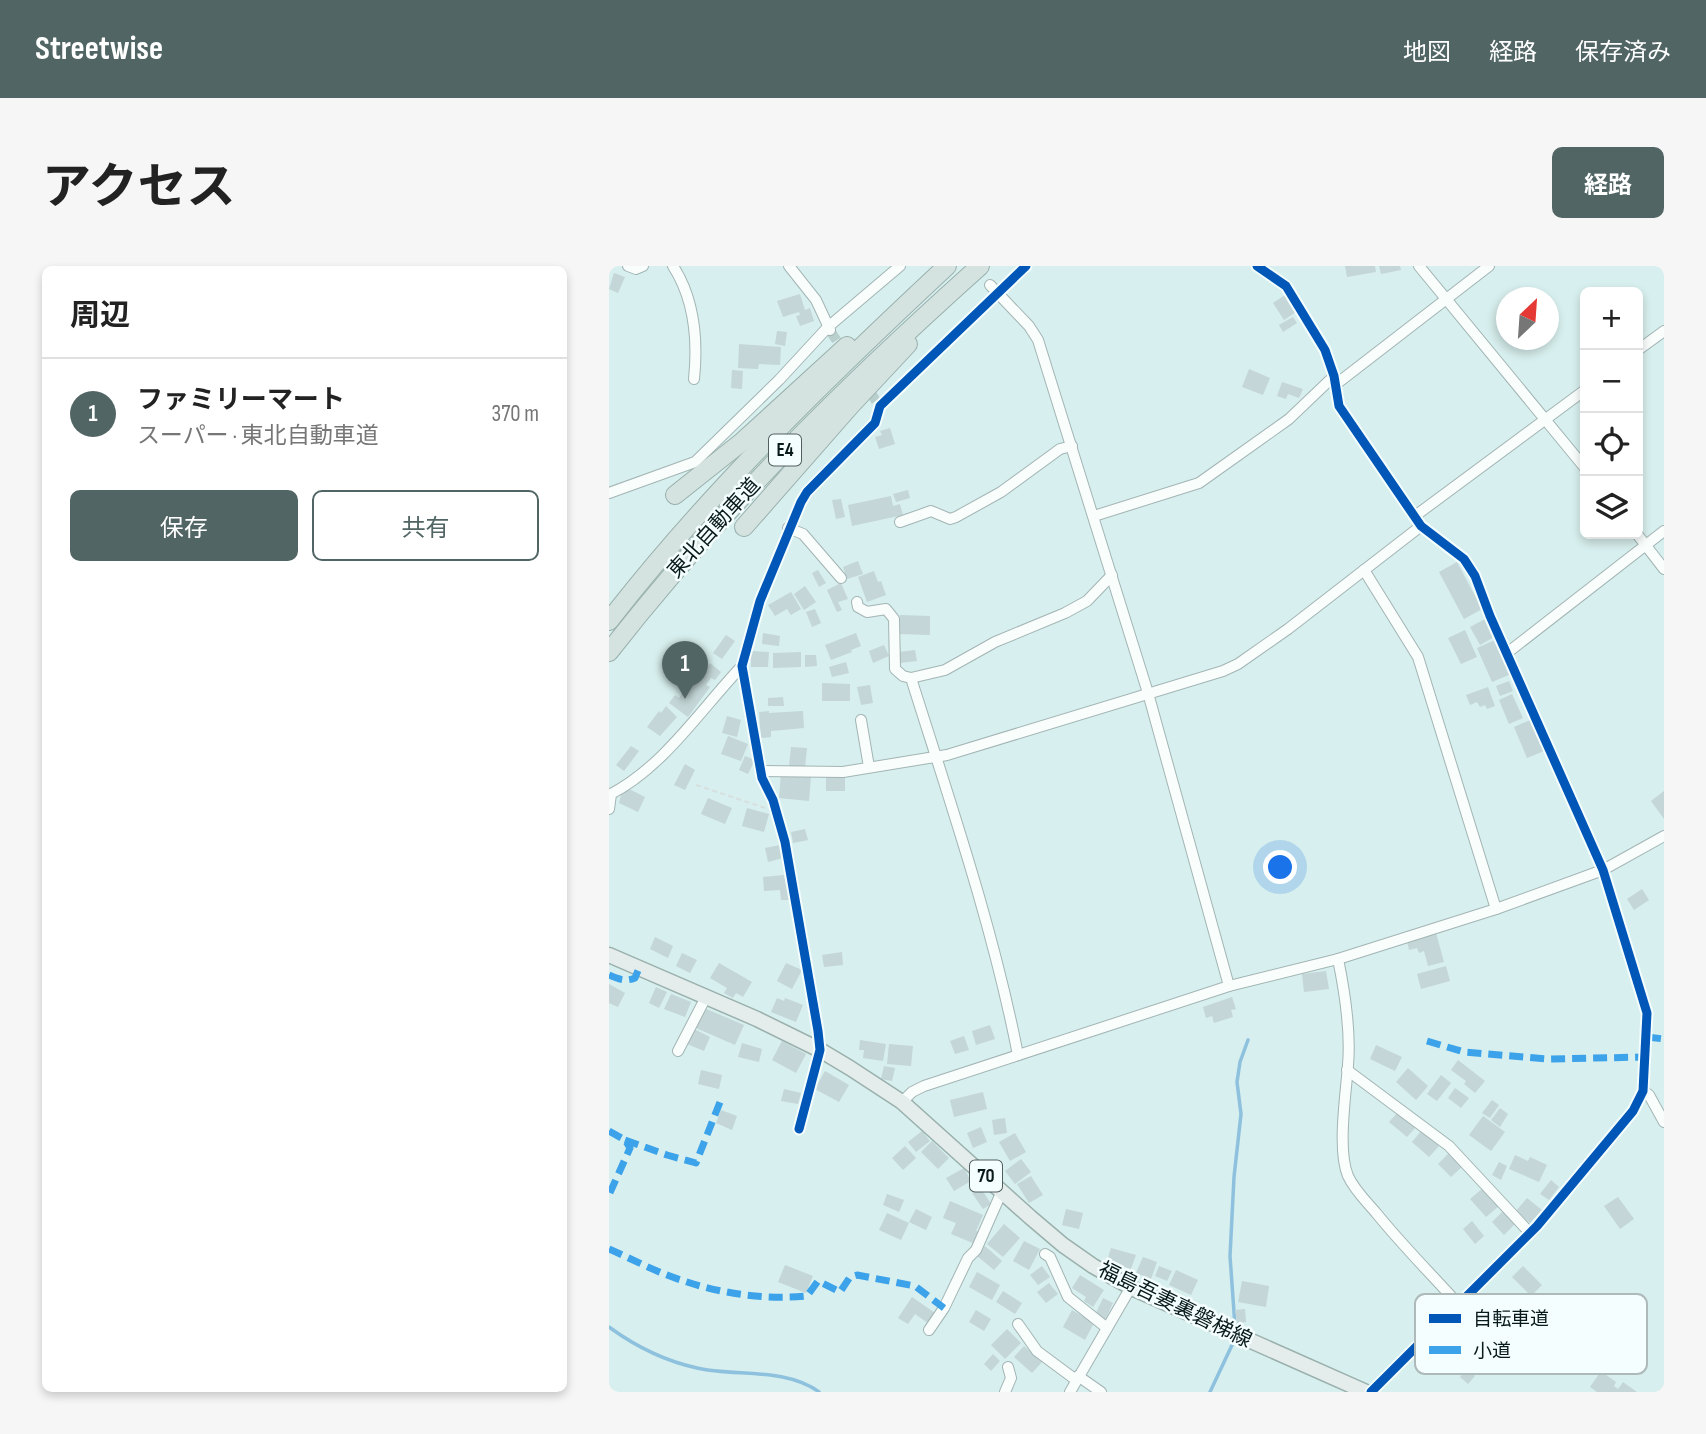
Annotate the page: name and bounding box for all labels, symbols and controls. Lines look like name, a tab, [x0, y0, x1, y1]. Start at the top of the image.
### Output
text: Streetwise	[35, 29, 163, 69]
text: 地図	[1403, 38, 1451, 67]
text: 経路	[1489, 38, 1537, 67]
text: 保存済み	[1575, 38, 1671, 67]
button: 経路	[1552, 147, 1664, 218]
text: アクセス	[42, 159, 236, 218]
north arrow	[1496, 287, 1559, 350]
map controls	[1580, 287, 1643, 539]
button: +	[1580, 287, 1643, 350]
text: 周辺	[70, 298, 130, 334]
button: −	[1580, 350, 1643, 413]
text: ファミリーマート	[137, 385, 345, 416]
text: 1	[88, 400, 98, 428]
text: 370 m	[492, 400, 539, 428]
button: locate	[1580, 413, 1643, 476]
text: スーパー · 東北自動車道	[137, 422, 379, 450]
road number: E4	[769, 434, 801, 466]
street label: 東北自動車道	[663, 473, 765, 583]
button: layers	[1580, 476, 1643, 539]
button: 保存	[70, 490, 298, 561]
button: 共有	[312, 490, 539, 561]
pin: 1	[662, 641, 708, 699]
your location	[1263, 850, 1297, 884]
road number: 70	[970, 1160, 1002, 1192]
street label: 福島吾妻裏磐梯線	[1094, 1257, 1256, 1353]
legend	[1415, 1294, 1647, 1374]
text: 自転車道	[1473, 1308, 1549, 1331]
text: 小道	[1473, 1340, 1511, 1363]

